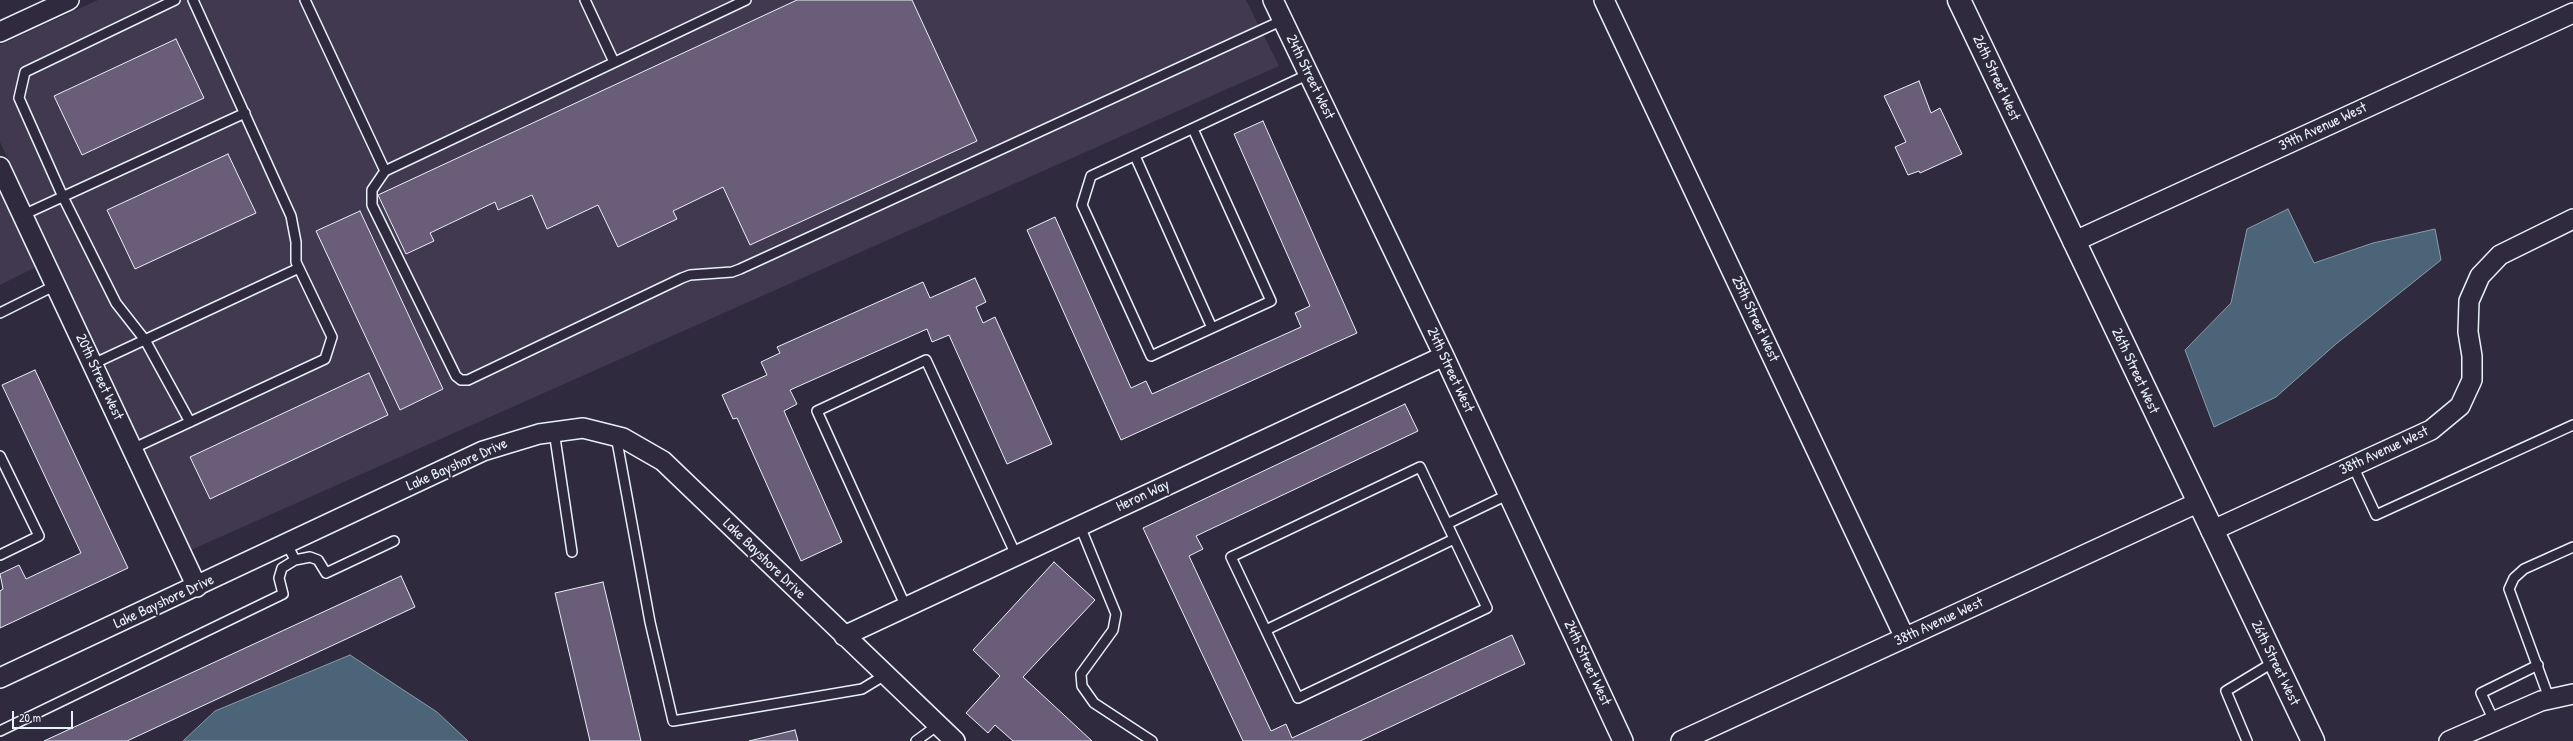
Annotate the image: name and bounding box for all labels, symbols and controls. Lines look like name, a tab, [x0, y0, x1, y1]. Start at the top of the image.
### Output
street label: 24th Street West	[1282, 32, 1338, 122]
street label: 26th Street West	[1968, 32, 2024, 124]
street label: 39th Avenue West	[2276, 99, 2370, 155]
street label: 25th Street West	[1727, 273, 1783, 365]
street label: 24th Street West	[1422, 324, 1478, 416]
street label: 26th Street West	[2107, 325, 2163, 417]
street label: 20th Street West	[71, 331, 127, 423]
street label: 38th Avenue West	[2337, 423, 2431, 479]
street label: Lake Bayshore Drive	[404, 435, 510, 495]
street label: Heron Way	[1114, 476, 1172, 516]
street label: Lake Bayshore Drive	[719, 515, 809, 603]
street label: Lake Bayshore Drive	[111, 571, 217, 633]
street label: 38th Avenue West	[1892, 594, 1986, 650]
street label: 24th Street West	[1559, 617, 1615, 709]
street label: 26th Street West	[2247, 618, 2303, 708]
scale bar	[14, 703, 75, 729]
text: 20 m	[19, 709, 41, 726]

